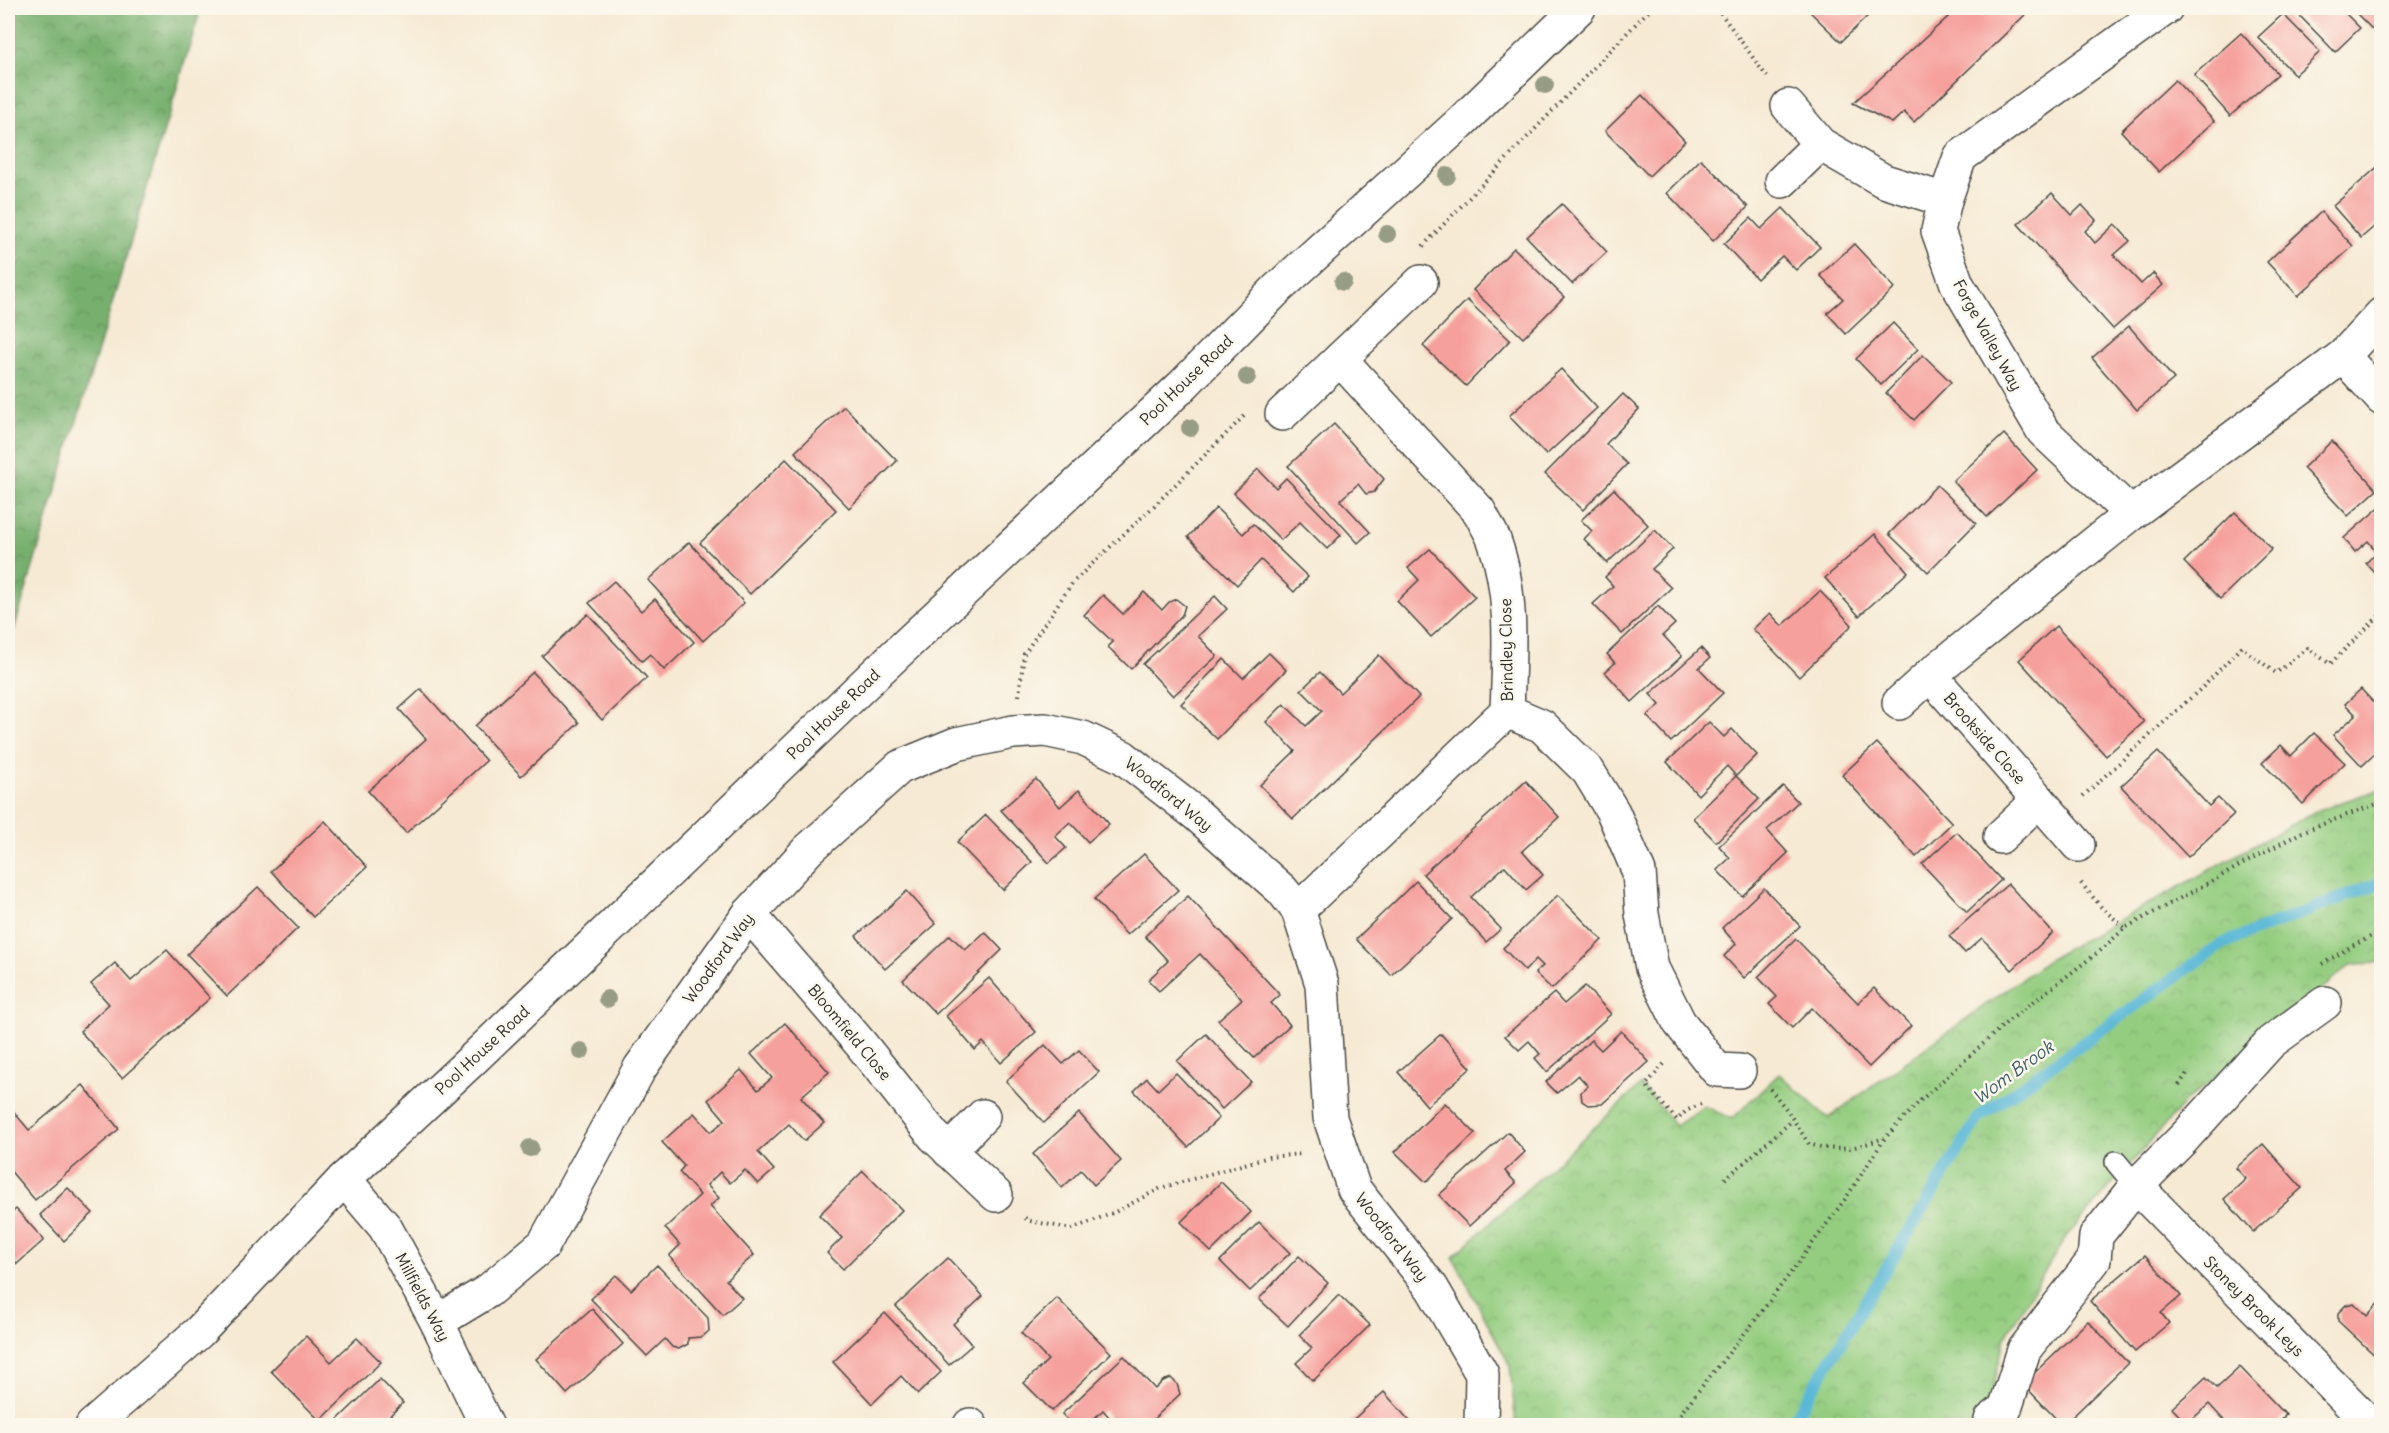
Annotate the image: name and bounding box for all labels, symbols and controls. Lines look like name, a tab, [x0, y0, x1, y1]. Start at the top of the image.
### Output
street label: Forge Valley Way	[1949, 276, 2027, 394]
street label: Pool House Road	[1135, 331, 1237, 429]
street label: Brindley Close	[1495, 598, 1517, 702]
street label: Pool House Road	[782, 665, 884, 763]
street label: Brookside Close	[1940, 688, 2030, 788]
street label: Woodford Way	[1121, 753, 1217, 835]
street label: Woodford Way	[678, 909, 758, 1007]
street label: Bloomfield Close	[804, 980, 896, 1084]
street label: Pool House Road	[431, 1001, 533, 1099]
water label: Wom Brook	[1968, 1034, 2059, 1109]
street label: Woodford Way	[1351, 1189, 1433, 1285]
street label: Millfields Way	[391, 1249, 455, 1345]
street label: Stoney Brook Leys	[2200, 1252, 2308, 1360]

